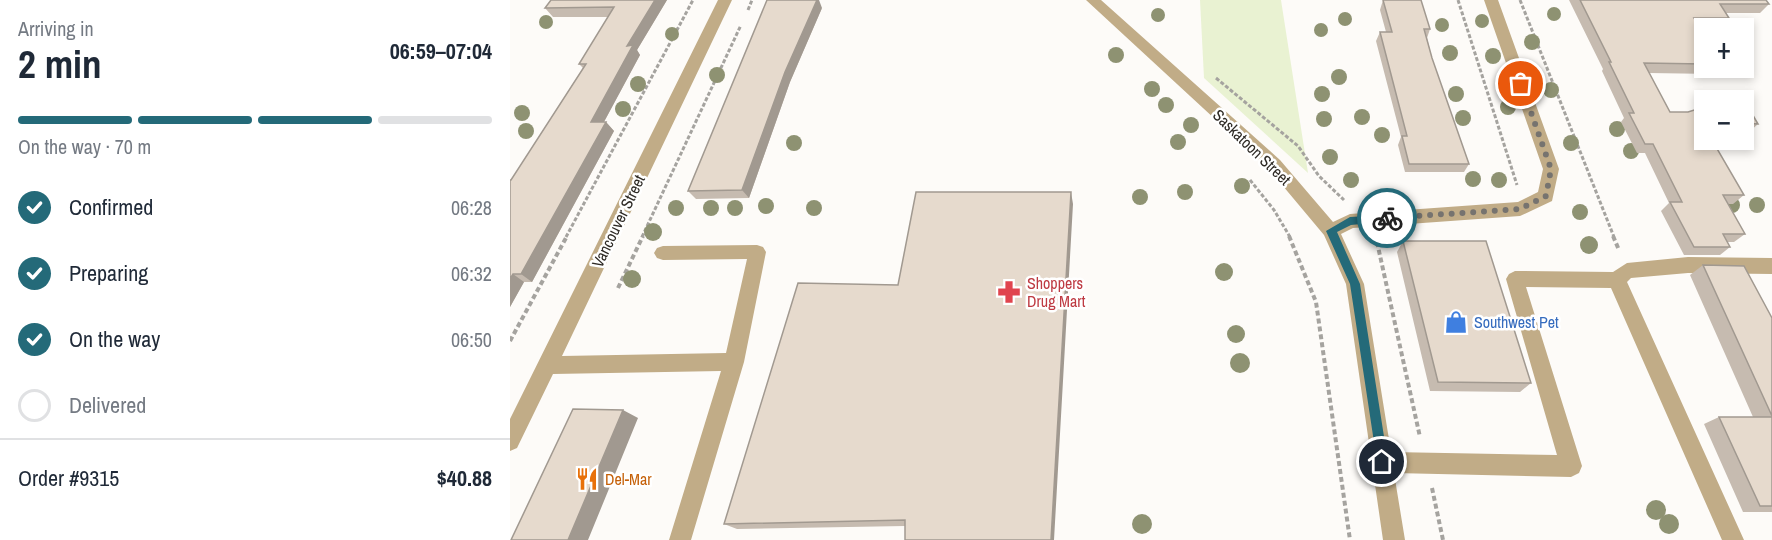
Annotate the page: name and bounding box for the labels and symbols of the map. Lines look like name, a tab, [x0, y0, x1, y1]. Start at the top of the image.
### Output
pin	[1495, 58, 1546, 109]
street label: Saskatoon Street	[1208, 104, 1296, 190]
street label: Vancouver Street	[586, 171, 650, 271]
courier	[1357, 188, 1417, 248]
place label: Shoppers Drug Mart	[1027, 272, 1086, 312]
pharmacy icon: Shoppers Drug Mart	[996, 279, 1022, 305]
shop icon: Southwest Pet	[1443, 309, 1469, 335]
place label: Southwest Pet	[1474, 311, 1559, 333]
pin	[1356, 436, 1407, 487]
restaurant icon: Del-Mar	[574, 466, 600, 492]
place label: Del-Mar	[605, 468, 652, 490]

